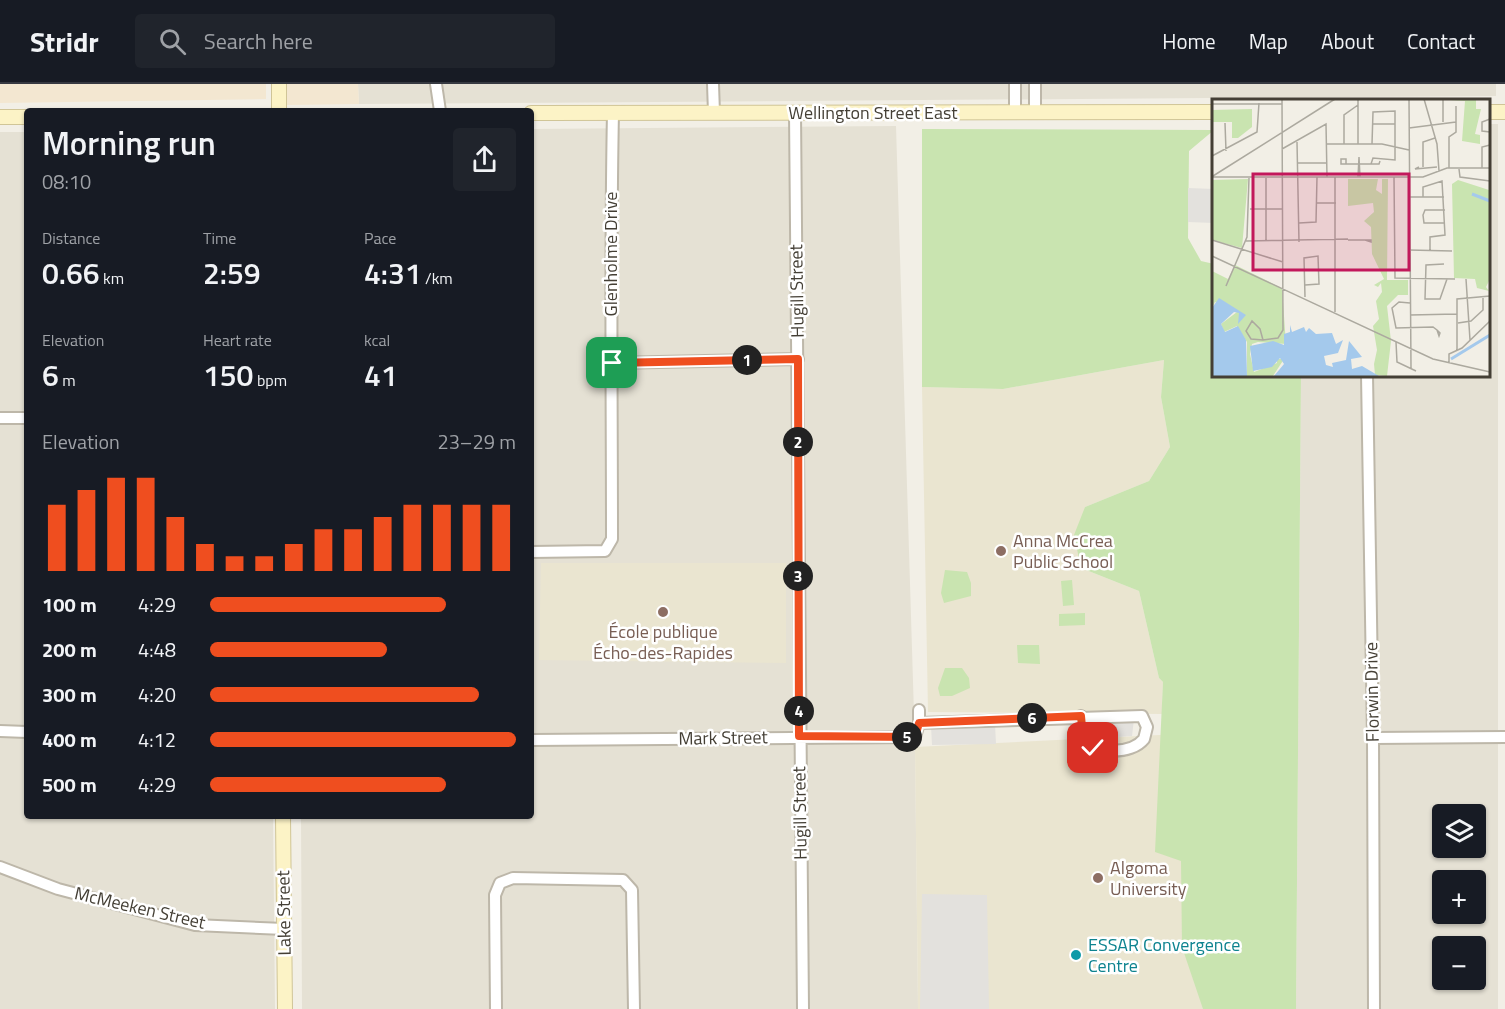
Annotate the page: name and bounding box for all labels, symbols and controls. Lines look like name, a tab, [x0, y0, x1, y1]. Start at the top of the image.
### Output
search box	[135, 14, 555, 68]
text: Stridr	[30, 20, 99, 63]
text: Search here	[204, 24, 313, 58]
icon: search	[156, 25, 189, 58]
text: Home	[1162, 25, 1216, 57]
text: Map	[1249, 25, 1288, 57]
text: About	[1321, 25, 1374, 57]
text: Contact	[1407, 25, 1475, 57]
street label: Wellington Street East	[788, 99, 958, 126]
inset map	[1212, 99, 1490, 376]
text: Morning run	[42, 118, 216, 168]
button: share	[453, 128, 516, 191]
text: 08:10	[42, 166, 91, 197]
street label: Glenholme Drive	[597, 192, 624, 316]
text: Distance	[42, 226, 100, 250]
text: Time	[203, 226, 236, 250]
text: Pace	[364, 226, 396, 250]
street label: Hugill Street	[782, 243, 811, 338]
text: 0.66	[42, 250, 100, 296]
text: 2:59	[203, 250, 261, 296]
text: 4:31	[364, 250, 422, 296]
text: km	[100, 266, 124, 290]
text: /km	[422, 266, 453, 290]
text: Elevation	[42, 328, 104, 352]
text: Heart rate	[203, 328, 272, 352]
text: kcal	[364, 328, 390, 352]
pin	[586, 337, 637, 388]
pin: 1	[732, 345, 762, 375]
icon: arrive	[595, 346, 628, 379]
text: 1	[743, 348, 751, 372]
text: 6	[42, 352, 59, 398]
text: 150	[203, 352, 253, 398]
text: 41	[364, 352, 398, 398]
text: m	[59, 368, 76, 392]
text: bpm	[253, 368, 287, 392]
text: Elevation	[42, 426, 120, 457]
text: 23–29 m	[437, 426, 516, 457]
pin: 2	[783, 427, 813, 457]
text: 2	[794, 430, 802, 454]
place label: Anna McCrea Public School	[1013, 527, 1113, 575]
marker: Anna McCrea Public School	[994, 544, 1008, 558]
pin: 3	[783, 561, 813, 591]
text: 3	[794, 564, 802, 588]
text: 100 m	[42, 589, 97, 620]
text: 4:29	[138, 589, 176, 620]
marker: École publique Écho-des-Rapides	[656, 605, 670, 619]
place label: École publique Écho-des-Rapides	[593, 618, 733, 666]
text: 200 m	[42, 634, 97, 665]
text: 4:48	[138, 634, 176, 665]
street label: Florwin Drive	[1357, 642, 1386, 742]
text: 300 m	[42, 679, 97, 710]
text: 4:20	[138, 679, 176, 710]
pin: 4	[784, 696, 814, 726]
text: 4	[795, 699, 803, 723]
pin: 6	[1017, 703, 1047, 733]
text: 6	[1028, 706, 1036, 730]
pin: 5	[892, 722, 922, 752]
pin	[1067, 722, 1118, 773]
street label: Mark Street	[678, 723, 769, 752]
text: 400 m	[42, 724, 97, 755]
text: 4:12	[138, 724, 176, 755]
text: 5	[903, 725, 911, 749]
icon: check	[1076, 731, 1109, 764]
street label: Hugill Street	[785, 765, 814, 860]
text: 500 m	[42, 769, 97, 800]
text: 4:29	[138, 769, 176, 800]
map controls	[1432, 804, 1486, 990]
button: layers	[1432, 804, 1486, 858]
place label: Algoma University	[1110, 854, 1187, 902]
street label: Lake Street	[269, 869, 298, 956]
button: +	[1432, 870, 1486, 924]
marker: Algoma University	[1091, 871, 1105, 885]
street label: McMeeken Street	[72, 879, 209, 936]
place label: ESSAR Convergence Centre	[1088, 931, 1240, 979]
button: −	[1432, 936, 1486, 990]
marker: ESSAR Convergence Centre	[1069, 948, 1083, 962]

